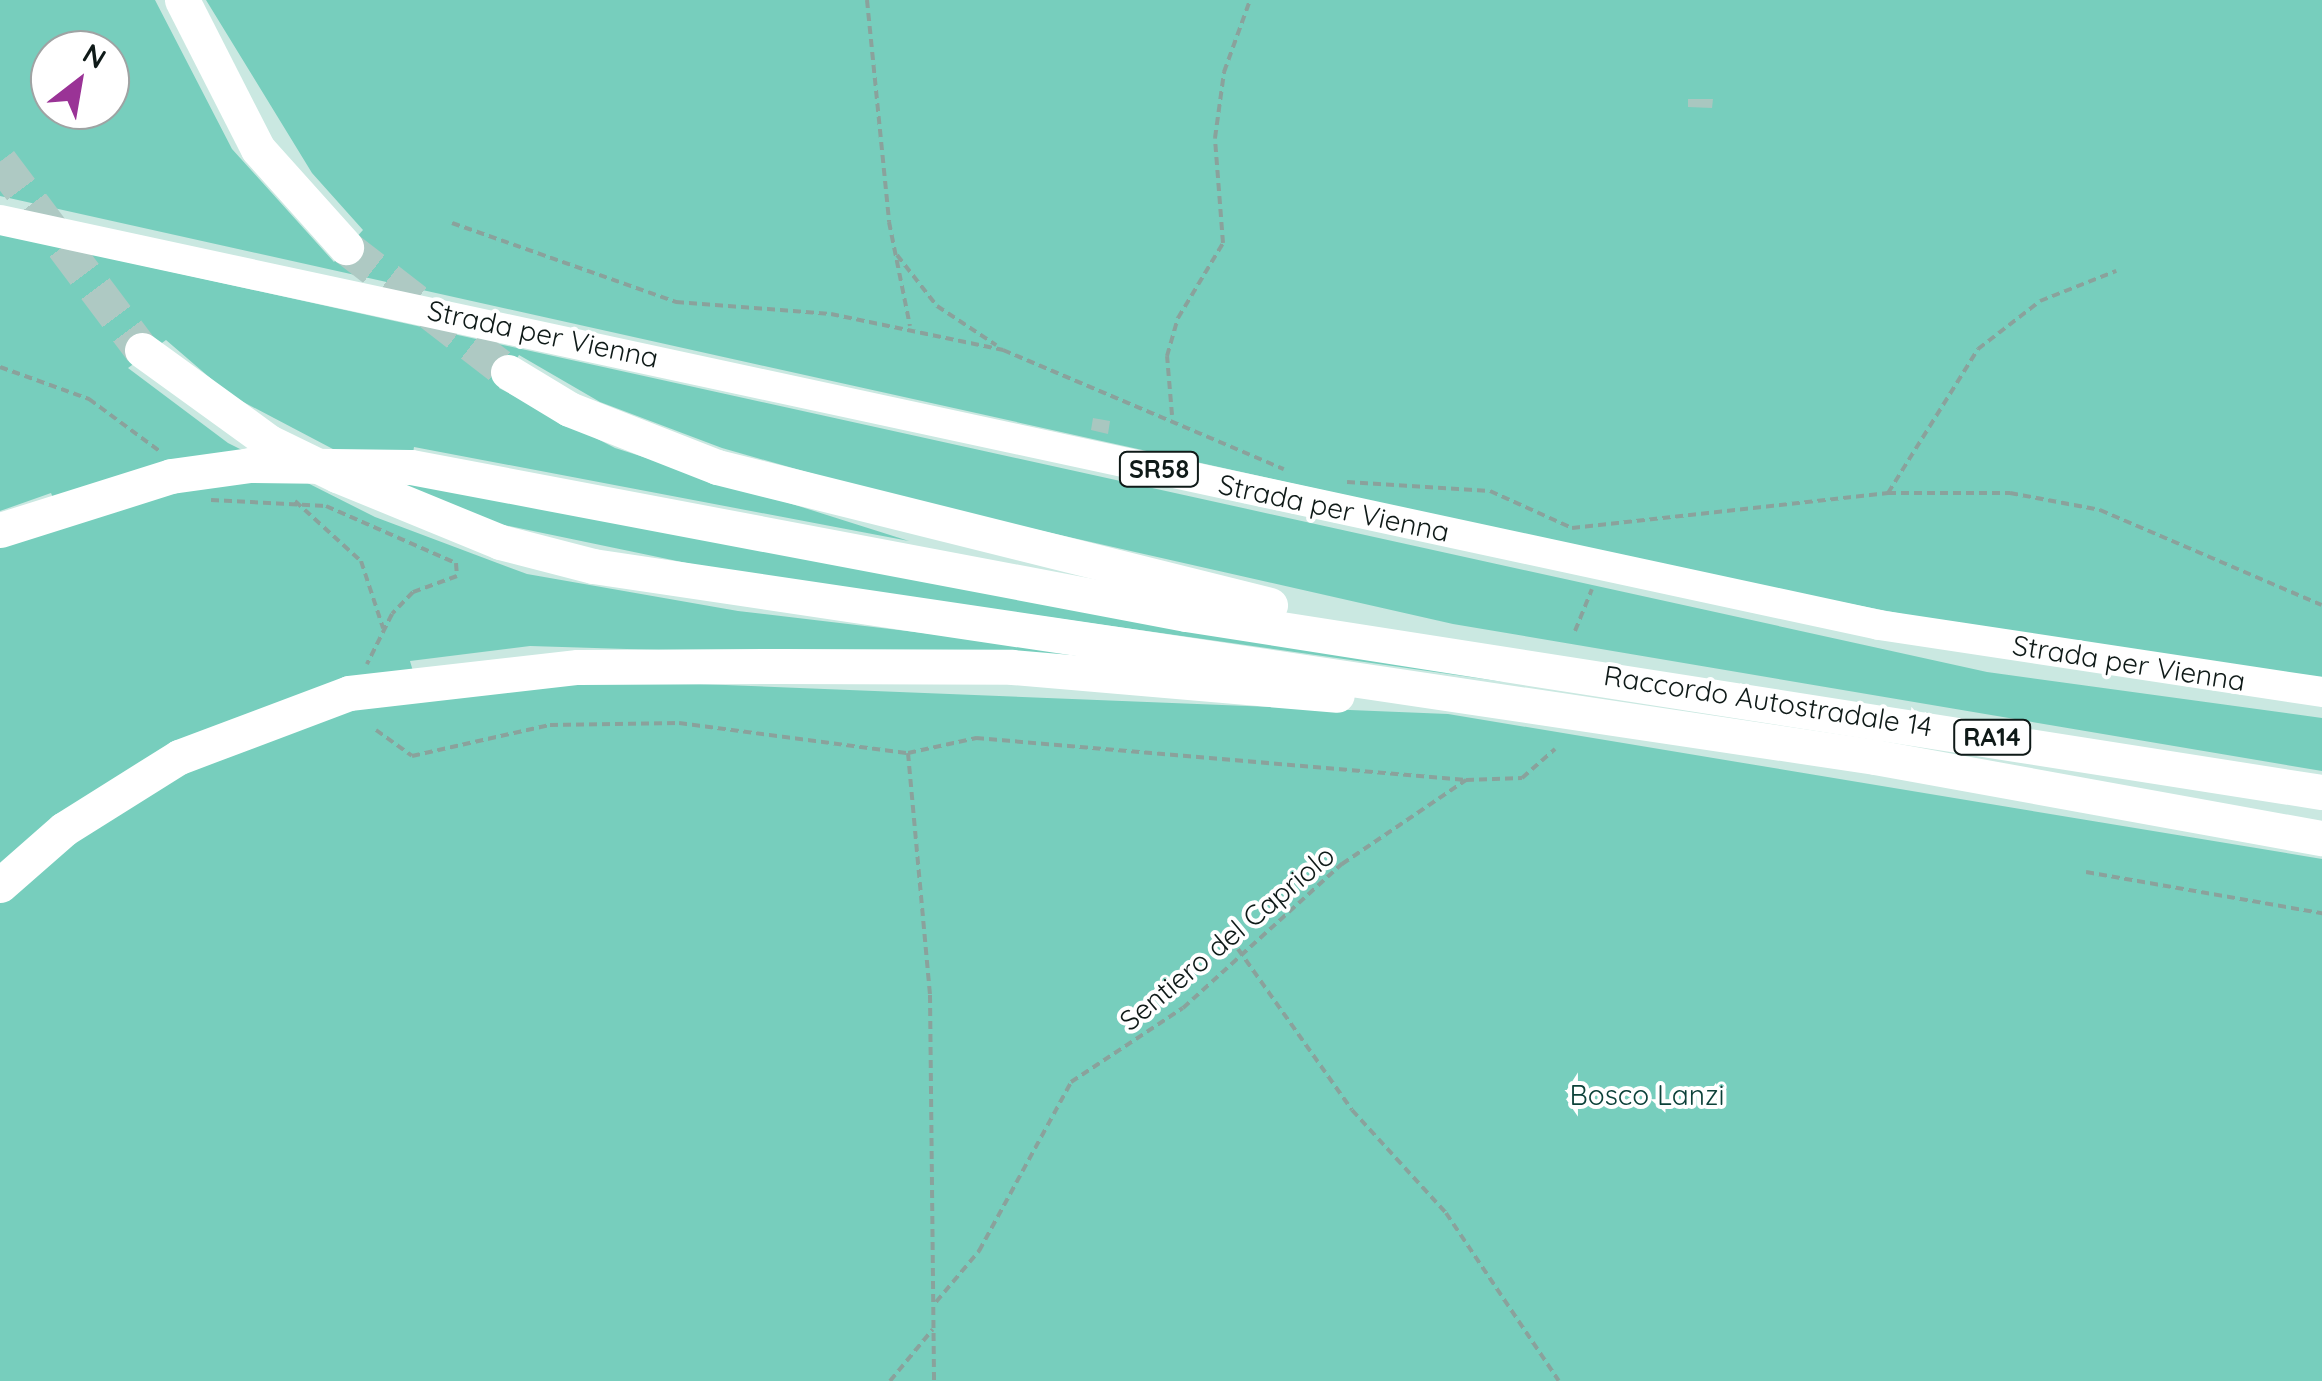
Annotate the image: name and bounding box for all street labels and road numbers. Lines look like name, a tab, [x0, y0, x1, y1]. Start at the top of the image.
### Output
street label: Strada per Vienna	[424, 293, 662, 375]
road number: SR58	[1116, 449, 1202, 489]
street label: Strada per Vienna	[1215, 467, 1453, 549]
street label: Strada per Vienna	[2010, 628, 2248, 698]
street label: Raccordo Autostradale 14	[1602, 658, 1934, 744]
road number: RA14	[1952, 717, 2032, 757]
street label: Sentiero del Capriolo	[1113, 838, 1341, 1038]

